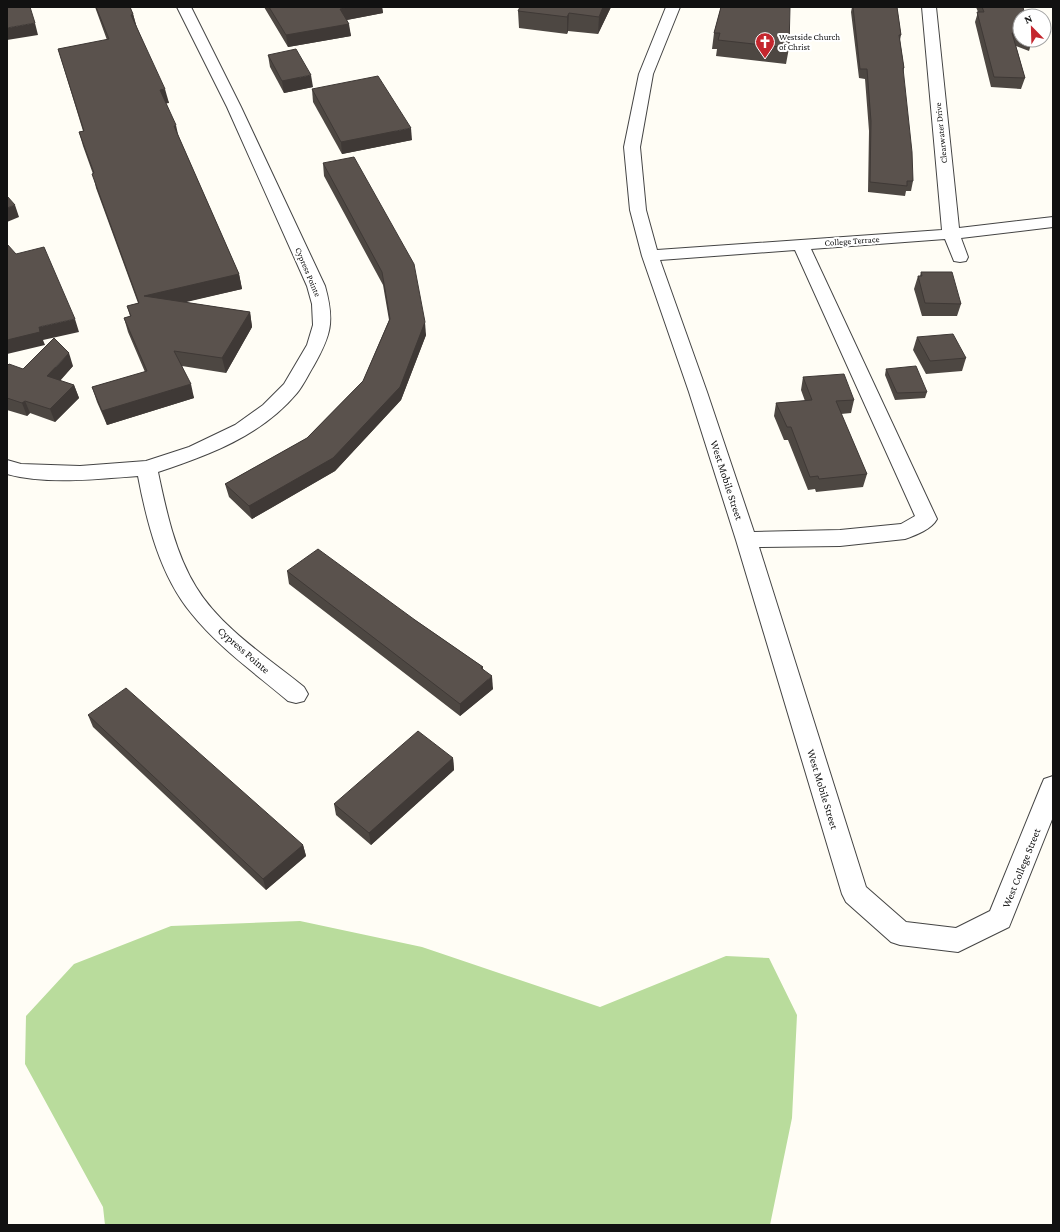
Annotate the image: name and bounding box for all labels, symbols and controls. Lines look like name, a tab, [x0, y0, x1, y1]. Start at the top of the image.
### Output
north arrow	[1012, 8, 1052, 48]
text: N	[1022, 12, 1034, 26]
church icon: Westside Church of Christ	[754, 31, 776, 59]
place label: Westside Church of Christ	[779, 32, 840, 52]
street label: Clearwater Drive	[933, 102, 949, 164]
street label: College Terrace	[824, 234, 880, 248]
street label: Cypress Pointe	[293, 246, 323, 298]
street label: West Mobile Street	[708, 439, 746, 522]
street label: Cypress Pointe	[215, 624, 272, 677]
street label: West Mobile Street	[805, 747, 841, 831]
street label: West College Street	[1000, 826, 1044, 910]

